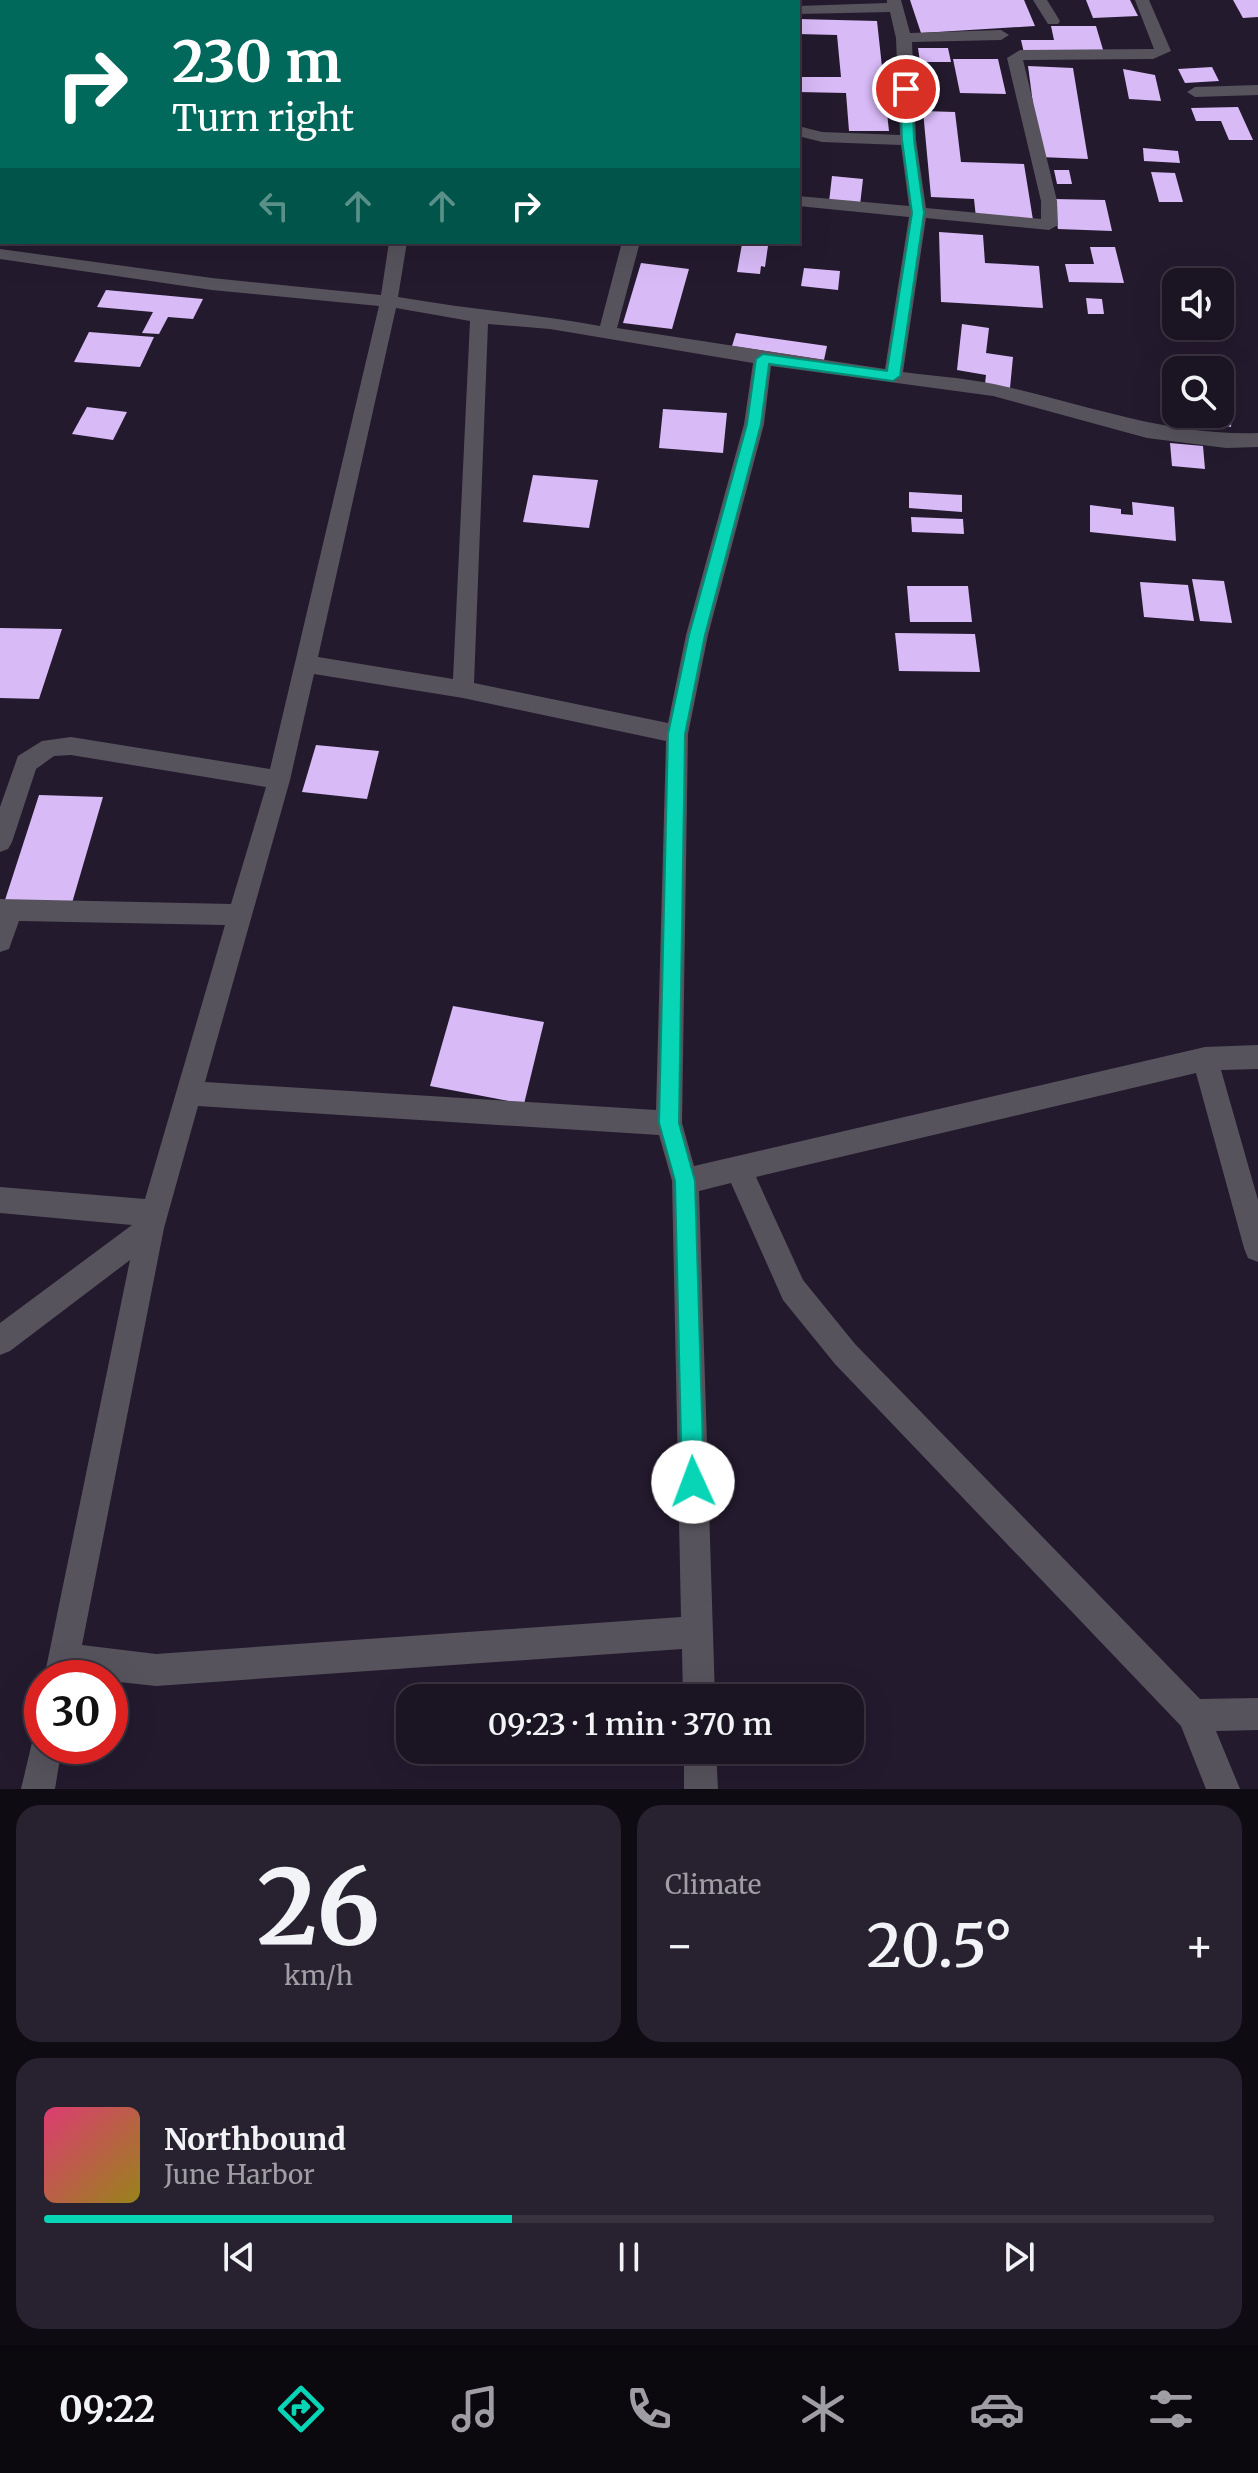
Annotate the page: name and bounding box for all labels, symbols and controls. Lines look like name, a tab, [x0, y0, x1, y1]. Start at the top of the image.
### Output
text: 230 m	[172, 27, 342, 97]
icon: right	[40, 32, 144, 136]
pin	[872, 55, 940, 123]
icon: arrive	[884, 67, 928, 111]
text: Turn right	[172, 96, 354, 141]
icon: left	[252, 184, 296, 228]
icon: ahead	[336, 184, 380, 228]
icon: ahead	[420, 184, 464, 228]
icon: right	[504, 184, 548, 228]
map controls	[1162, 268, 1234, 428]
button: sound	[1162, 268, 1234, 340]
button: search	[1162, 356, 1234, 428]
position arrow	[651, 1440, 735, 1524]
speed limit sign: 30	[24, 1660, 128, 1764]
text: 09:23 · 1 min · 370 m	[488, 1705, 772, 1743]
text: 26	[257, 1842, 380, 1972]
text: Climate	[665, 1868, 761, 1901]
text: 20.5°	[866, 1908, 1013, 1983]
text: −	[665, 1918, 694, 1973]
text: +	[1185, 1918, 1214, 1973]
text: km/h	[284, 1959, 353, 1992]
text: Northbound	[164, 2120, 346, 2158]
text: June Harbor	[164, 2158, 315, 2191]
icon: previous	[217, 2235, 261, 2279]
icon: pause	[607, 2235, 651, 2279]
icon: next	[997, 2235, 1041, 2279]
icon: directions	[273, 2381, 329, 2437]
icon: music	[447, 2381, 503, 2437]
icon: phone	[621, 2381, 677, 2437]
icon: climate	[795, 2381, 851, 2437]
icon: car	[969, 2381, 1025, 2437]
icon: filters	[1143, 2381, 1199, 2437]
text: 09:22	[59, 2387, 155, 2432]

